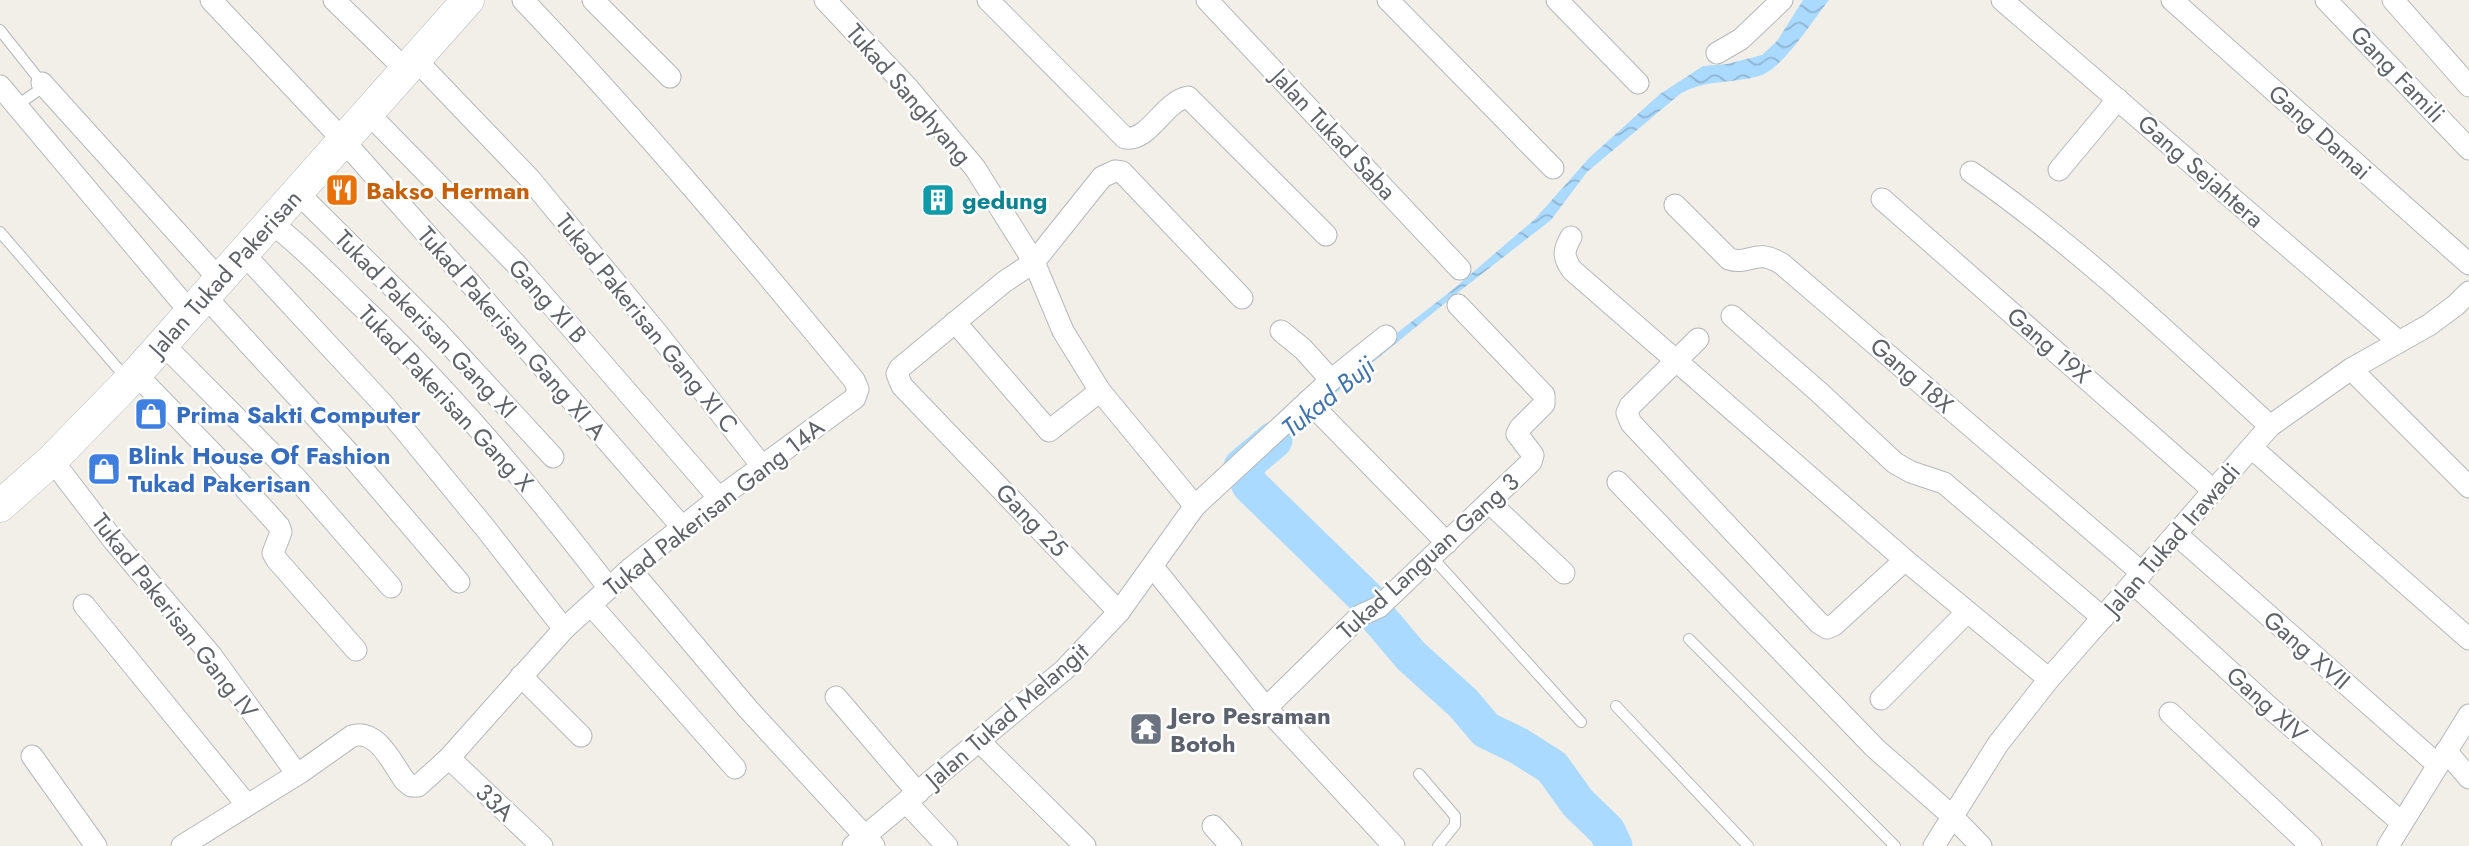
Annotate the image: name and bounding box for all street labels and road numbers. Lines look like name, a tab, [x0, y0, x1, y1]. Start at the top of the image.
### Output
street label: Tukad Sanghyang	[838, 16, 980, 172]
street label: Gang Famili	[2343, 18, 2453, 130]
street label: Jalan Tukad Saba	[1262, 58, 1404, 208]
street label: Gang Damai	[2261, 76, 2379, 188]
street label: Gang Sejahtera	[2130, 106, 2272, 236]
street label: Jalan Tukad Pakerisan	[138, 182, 310, 366]
street label: Tukad Pakerisan Gang XI C	[547, 206, 747, 440]
street label: Tukad Pakerisan Gang XI A	[409, 219, 615, 448]
street label: Tukad Pakerisan Gang XI	[329, 224, 523, 424]
street label: Gang XI B	[500, 251, 596, 351]
street label: Tukad Pakerisan Gang X	[352, 299, 540, 497]
street label: Gang 19X	[1999, 299, 2099, 392]
street label: Gang 18X	[1863, 329, 1962, 422]
street label: Tukad Pakerisan Gang 14A	[596, 410, 832, 604]
street label: Jalan Tukad Irawadi	[2094, 455, 2248, 625]
street label: Tukad Languan Gang 3	[1329, 465, 1527, 647]
street label: Gang 25	[988, 475, 1076, 565]
street label: Tukad Pakerisan Gang IV	[84, 506, 267, 726]
street label: Gang XVII	[2256, 602, 2358, 698]
street label: Jalan Tukad Melangit	[915, 634, 1096, 798]
street label: Gang XIV	[2219, 658, 2315, 750]
street label: 33A	[468, 775, 522, 829]

